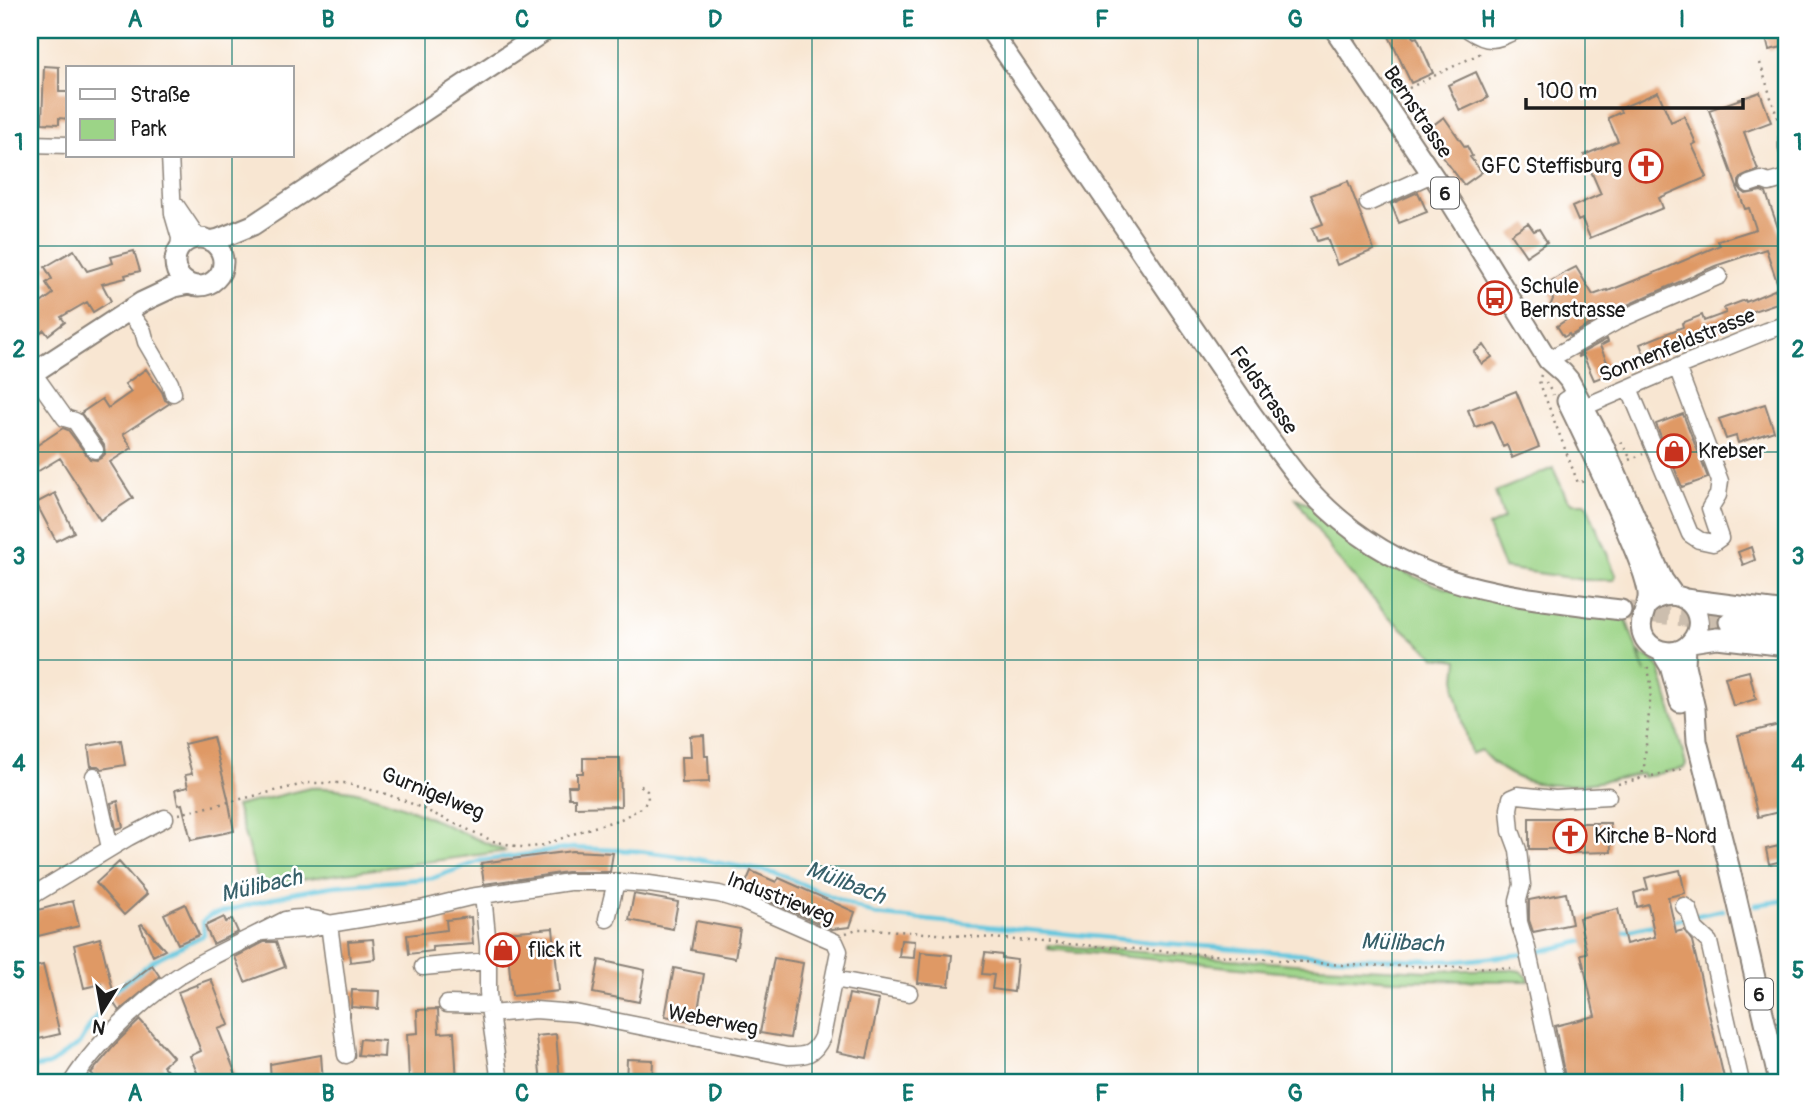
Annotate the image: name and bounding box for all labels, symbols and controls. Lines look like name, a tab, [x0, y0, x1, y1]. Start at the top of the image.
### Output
text: A	[128, 5, 143, 34]
text: B	[321, 5, 335, 34]
text: C	[515, 5, 529, 34]
text: D	[708, 5, 722, 34]
text: E	[902, 5, 914, 34]
text: F	[1095, 5, 1109, 34]
text: G	[1287, 5, 1303, 34]
text: H	[1481, 5, 1495, 34]
text: I	[1679, 5, 1685, 34]
street label: Bernstrasse	[1377, 61, 1459, 164]
legend	[66, 66, 294, 158]
scale bar	[1526, 66, 1744, 110]
text: 100 m	[1537, 78, 1597, 105]
text: Straße	[130, 82, 190, 109]
text: Park	[130, 116, 167, 143]
text: 1	[15, 128, 24, 157]
text: 1	[1794, 128, 1803, 157]
church icon: GFC Steffisburg	[1627, 147, 1665, 185]
place label: GFC Steffisburg	[1481, 153, 1622, 180]
road number: 6	[1431, 178, 1459, 209]
place label: Schule Bernstrasse	[1520, 273, 1626, 324]
bus stop icon: Schule Bernstrasse	[1476, 279, 1514, 317]
street label: Sonnenfeldstrasse	[1595, 302, 1760, 389]
text: 2	[13, 335, 26, 364]
text: 2	[1792, 335, 1805, 364]
street label: Feldstrasse	[1223, 341, 1304, 440]
shop icon: Krebser	[1655, 432, 1693, 470]
place label: Krebser	[1698, 438, 1766, 465]
text: 3	[13, 542, 25, 571]
text: 3	[1792, 542, 1804, 571]
text: 4	[12, 749, 26, 778]
text: 4	[1791, 749, 1805, 778]
street label: Gurnigelweg	[377, 761, 488, 826]
church icon: Kirche B-Nord	[1551, 817, 1589, 855]
place label: Kirche B-Nord	[1594, 823, 1717, 850]
water label: Mülibach	[802, 854, 891, 911]
water label: Mülibach	[218, 862, 306, 909]
street label: Industrieweg	[723, 866, 839, 931]
water label: Mülibach	[1360, 927, 1445, 958]
shop icon: flick it	[484, 931, 522, 969]
place label: flick it	[528, 937, 582, 964]
text: 5	[13, 956, 25, 985]
text: 5	[1792, 956, 1804, 985]
north arrow	[66, 976, 136, 1046]
road number: 6	[1745, 978, 1773, 1010]
street label: Weberweg	[665, 999, 760, 1042]
text: N	[90, 1014, 108, 1040]
text: A	[128, 1079, 143, 1108]
text: B	[321, 1079, 335, 1108]
text: C	[515, 1079, 529, 1108]
text: D	[708, 1079, 722, 1108]
text: E	[902, 1079, 914, 1108]
text: F	[1095, 1079, 1109, 1108]
text: G	[1287, 1079, 1303, 1108]
text: H	[1481, 1079, 1495, 1108]
text: I	[1679, 1079, 1685, 1108]

